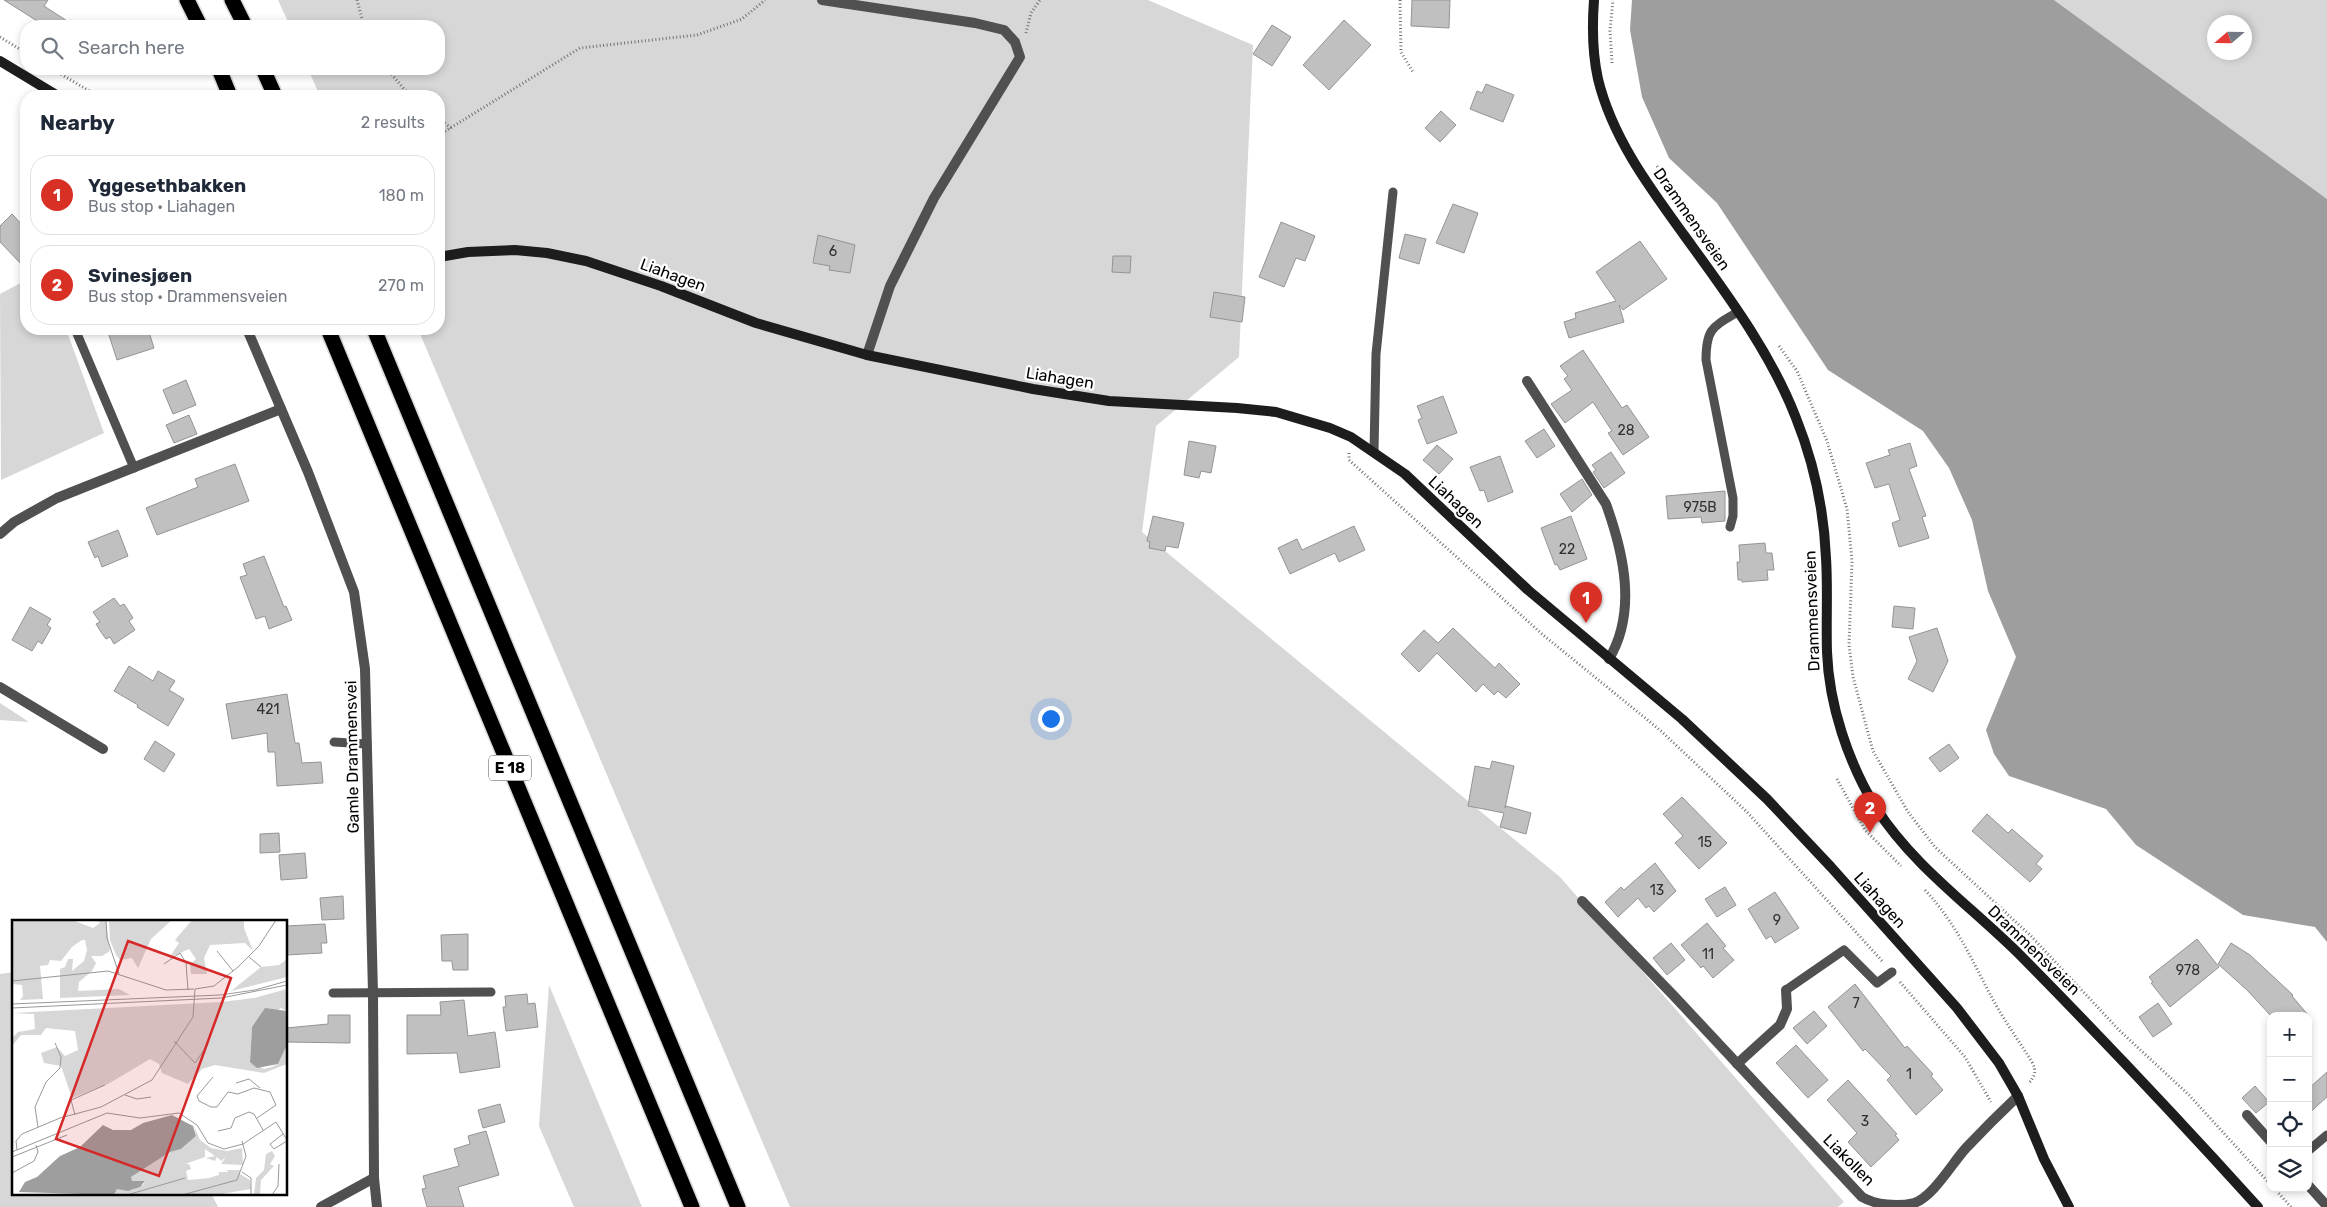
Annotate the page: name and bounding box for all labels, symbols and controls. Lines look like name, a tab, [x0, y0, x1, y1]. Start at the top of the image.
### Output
north arrow	[2207, 15, 2252, 60]
search box	[20, 20, 445, 75]
icon: search	[38, 34, 66, 62]
text: Search here	[78, 36, 185, 59]
text: Nearby	[40, 110, 115, 135]
text: 2 results	[361, 113, 425, 132]
street label: Drammensveien	[1650, 164, 1734, 274]
text: Yggesethbakken	[88, 174, 246, 197]
text: 1	[53, 186, 61, 205]
text: 180 m	[379, 186, 424, 205]
text: Bus stop · Liahagen	[88, 197, 235, 216]
house number: 6	[829, 243, 837, 260]
street label: Liahagen	[638, 254, 708, 296]
text: Svinesjøen	[88, 264, 192, 287]
text: 2	[52, 276, 62, 295]
text: 270 m	[378, 276, 424, 295]
text: Bus stop · Drammensveien	[88, 287, 288, 306]
street label: Liahagen	[1025, 363, 1095, 393]
house number: 28	[1617, 422, 1635, 439]
street label: Liahagen	[1424, 472, 1488, 532]
house number: 975B	[1683, 499, 1717, 516]
house number: 22	[1559, 541, 1575, 558]
street label: Drammensveien	[1800, 550, 1824, 672]
pin: 1	[1570, 582, 1602, 623]
street label: Gamle Drammensvei	[341, 680, 363, 834]
house number: 421	[257, 701, 279, 718]
your location	[1038, 706, 1064, 732]
road number: E 18	[489, 756, 531, 780]
pin: 2	[1854, 792, 1886, 833]
house number: 15	[1698, 834, 1712, 851]
street label: Liahagen	[1850, 868, 1910, 932]
house number: 13	[1650, 882, 1664, 899]
street label: Drammensveien	[1984, 901, 2084, 999]
house number: 9	[1773, 912, 1781, 929]
inset map	[12, 920, 288, 1194]
house number: 11	[1702, 946, 1714, 963]
house number: 978	[2176, 962, 2200, 979]
house number: 7	[1852, 995, 1860, 1012]
map controls	[2267, 1012, 2312, 1192]
button: +	[2267, 1012, 2312, 1057]
button: −	[2267, 1057, 2312, 1102]
house number: 1	[1906, 1066, 1912, 1083]
button: locate	[2267, 1102, 2312, 1147]
house number: 3	[1861, 1113, 1869, 1130]
street label: Liakollen	[1819, 1130, 1879, 1190]
button: layers	[2267, 1147, 2312, 1192]

